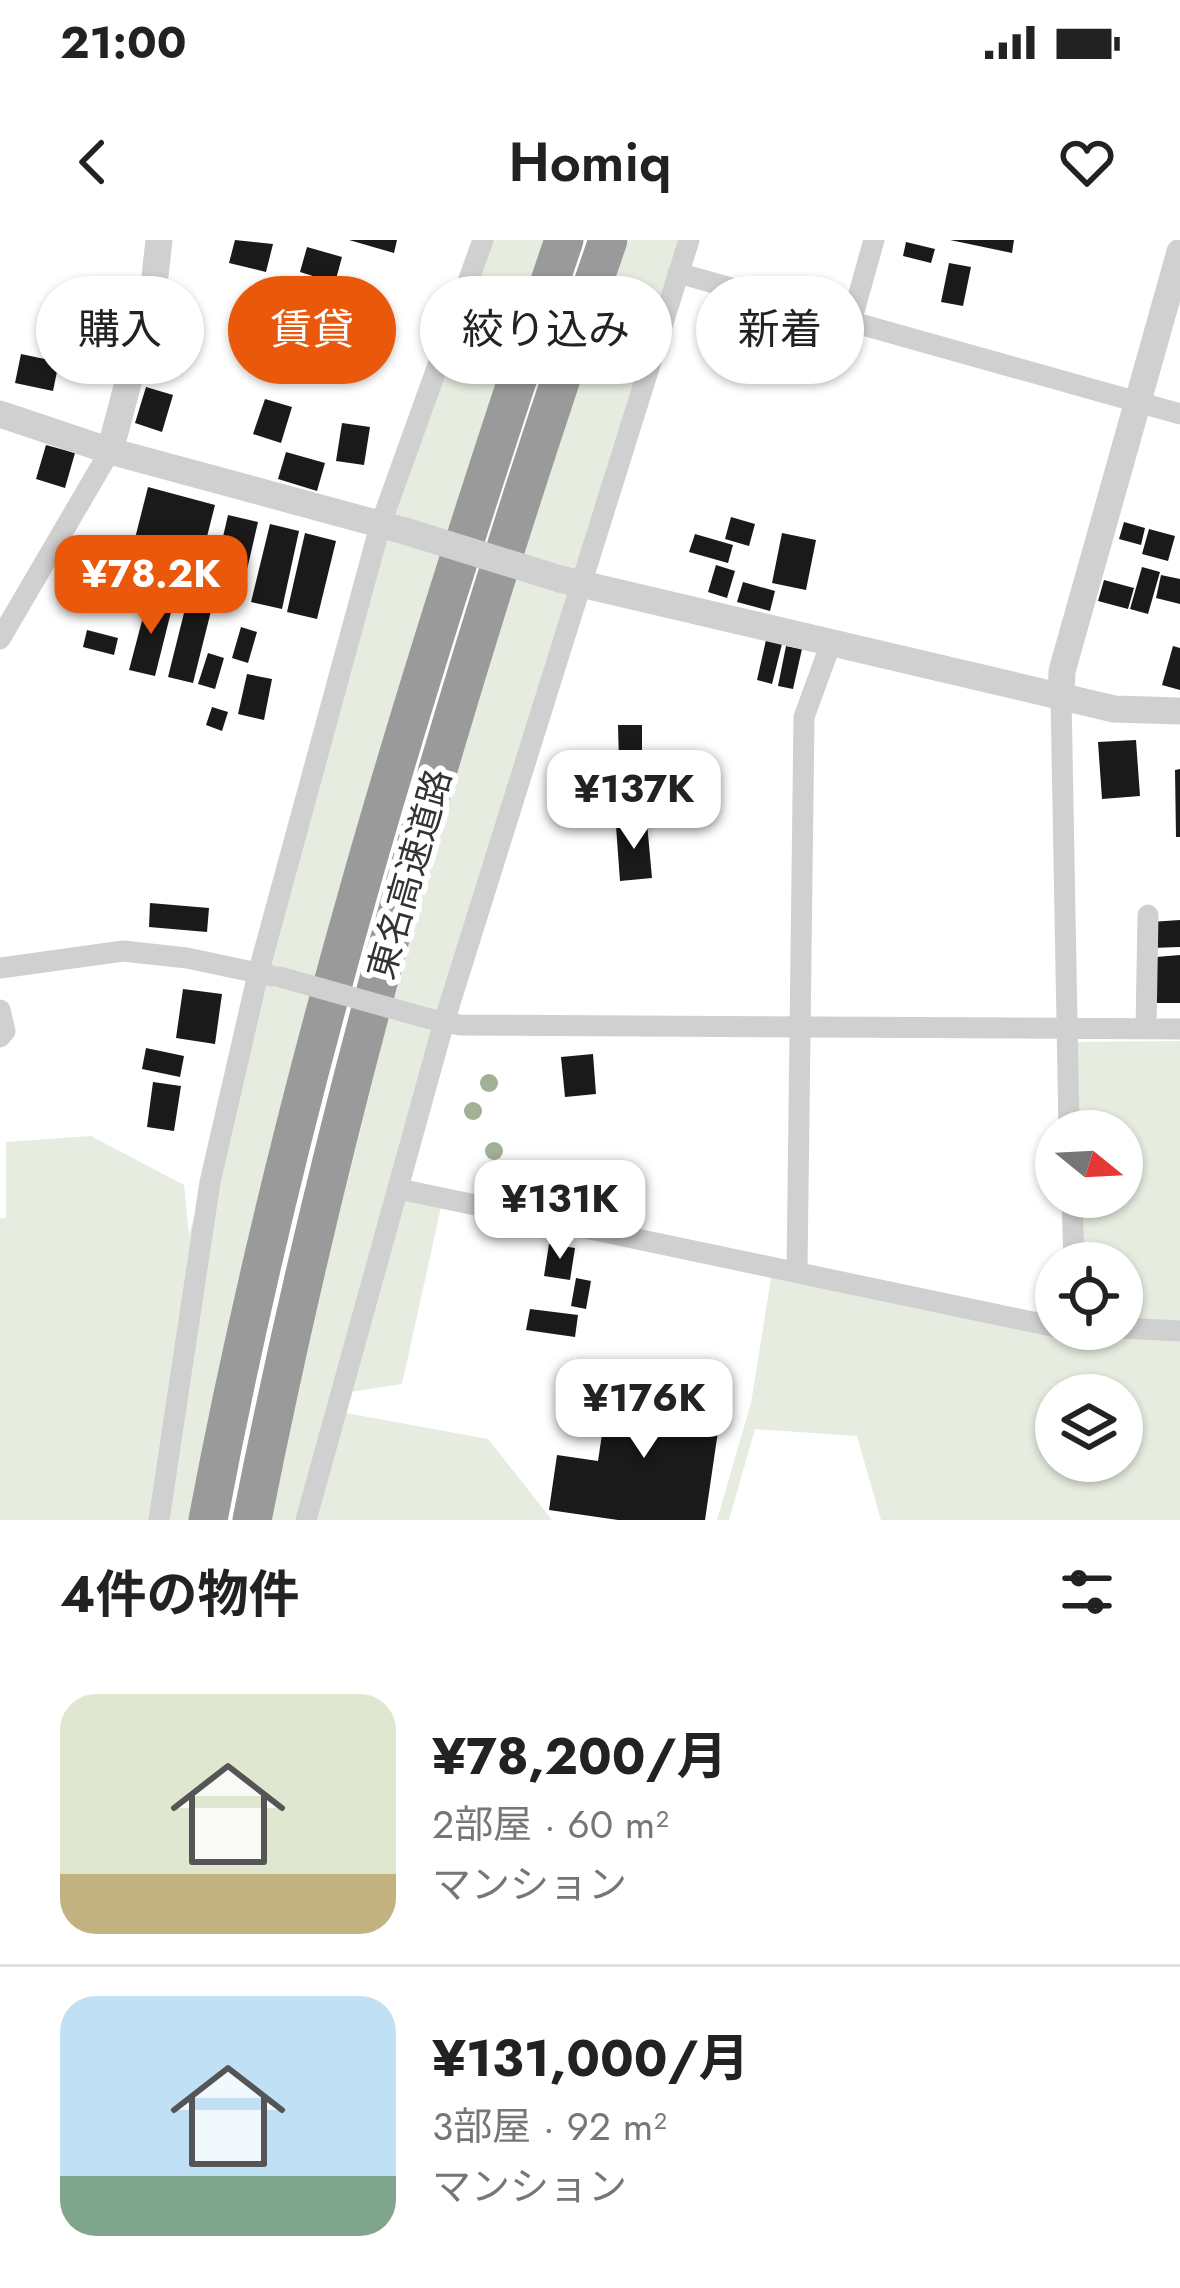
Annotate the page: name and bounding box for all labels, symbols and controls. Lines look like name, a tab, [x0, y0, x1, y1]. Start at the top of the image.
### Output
text: 21:00	[60, 10, 187, 75]
text: Homiq	[508, 123, 672, 201]
icon: back	[60, 129, 126, 195]
icon: heart	[1054, 129, 1120, 195]
chip: 購入	[36, 276, 204, 384]
chip: 賃貸	[228, 276, 396, 384]
chip: 絞り込み	[420, 276, 672, 384]
chip: 新着	[696, 276, 864, 384]
pin: ¥78.2K	[53, 535, 249, 637]
text: ¥78.2K	[82, 545, 220, 602]
pin: ¥137K	[550, 750, 718, 852]
text: ¥137K	[574, 760, 694, 817]
street label: 東名高速道路	[354, 763, 464, 985]
north arrow	[1035, 1110, 1143, 1218]
map controls	[1035, 1110, 1143, 1482]
pin: ¥131K	[476, 1160, 644, 1262]
text: ¥131K	[501, 1170, 619, 1227]
button: locate	[1035, 1242, 1143, 1350]
pin: ¥176K	[560, 1359, 728, 1461]
text: ¥176K	[583, 1369, 705, 1426]
button: layers	[1035, 1374, 1143, 1482]
text: 4件の物件	[60, 1557, 300, 1631]
icon: filters	[1054, 1559, 1120, 1625]
text: ¥78,200/月	[432, 1719, 728, 1793]
icon: home	[156, 1742, 300, 1886]
text: 2部屋 · 60 m²	[432, 1796, 669, 1853]
text: マンション	[432, 1856, 627, 1913]
text: ¥131,000/月	[432, 2021, 750, 2095]
icon: home	[156, 2044, 300, 2188]
text: 3部屋 · 92 m²	[432, 2098, 667, 2155]
text: マンション	[432, 2158, 627, 2215]

